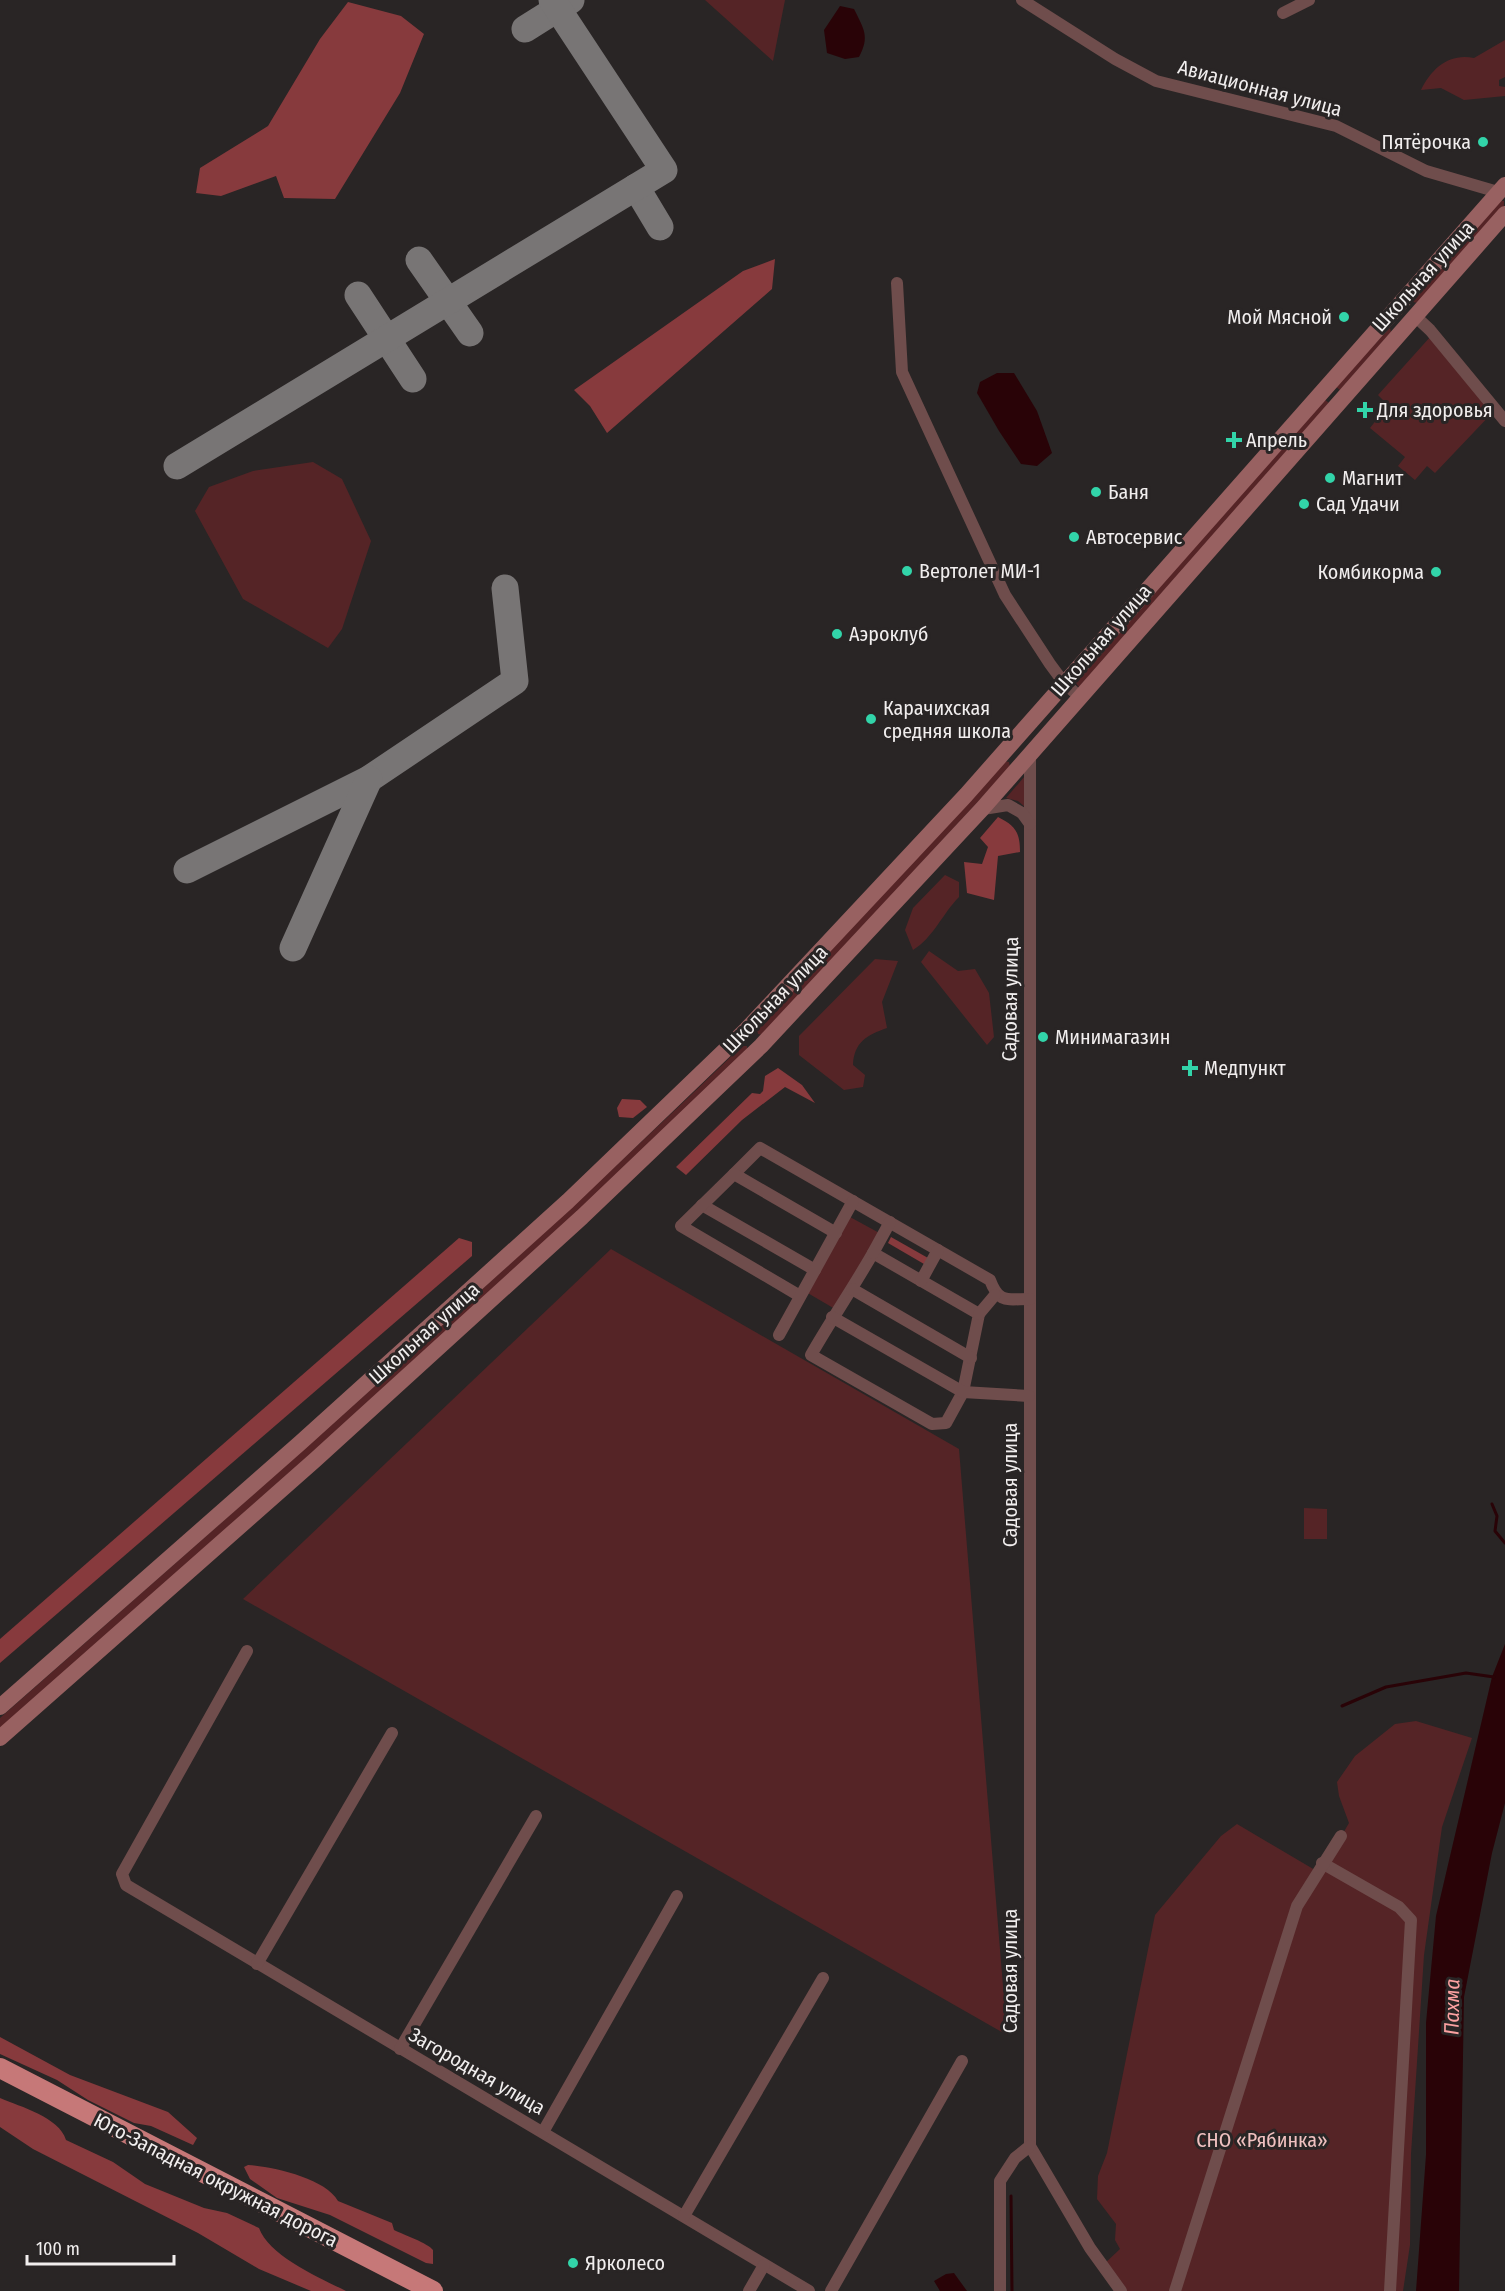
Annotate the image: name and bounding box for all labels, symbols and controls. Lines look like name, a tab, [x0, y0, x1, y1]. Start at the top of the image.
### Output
street label: Авиационная улица	[1175, 55, 1345, 121]
place label: Пятёрочка	[1382, 130, 1471, 154]
marker: Пятёрочка	[1476, 135, 1490, 149]
street label: Школьная улица	[1367, 216, 1479, 336]
place label: Мой Мясной	[1227, 305, 1332, 329]
marker: Мой Мясной	[1337, 310, 1351, 324]
place label: Для здоровья	[1376, 398, 1493, 422]
marker: Для здоровья	[1358, 403, 1372, 417]
place label: Апрель	[1246, 428, 1307, 452]
marker: Апрель	[1227, 433, 1241, 447]
place label: Магнит	[1342, 466, 1404, 490]
marker: Магнит	[1323, 471, 1337, 485]
place label: Баня	[1108, 480, 1149, 504]
marker: Баня	[1089, 485, 1103, 499]
place label: Сад Удачи	[1316, 492, 1400, 516]
marker: Сад Удачи	[1297, 497, 1311, 511]
place label: Автосервис	[1086, 525, 1183, 549]
marker: Автосервис	[1067, 530, 1081, 544]
place label: Вертолет МИ-1	[919, 559, 1041, 583]
place label: Комбикорма	[1317, 560, 1424, 584]
marker: Вертолет МИ-1	[900, 564, 914, 578]
marker: Комбикорма	[1429, 565, 1443, 579]
street label: Школьная улица	[1046, 579, 1156, 701]
place label: Аэроклуб	[849, 622, 928, 646]
marker: Аэроклуб	[830, 627, 844, 641]
place label: Карачихская средняя школа	[883, 696, 1011, 743]
marker: Карачихская средняя школа	[864, 712, 878, 726]
street label: Садовая улица	[997, 936, 1023, 1062]
street label: Школьная улица	[717, 940, 833, 1058]
place label: Минимагазин	[1055, 1025, 1170, 1049]
marker: Минимагазин	[1036, 1030, 1050, 1044]
place label: Медпункт	[1204, 1056, 1287, 1080]
marker: Медпункт	[1181, 1059, 1199, 1077]
street label: Школьная улица	[364, 1277, 484, 1389]
street label: Садовая улица	[998, 1423, 1022, 1547]
street label: Садовая улица	[998, 1909, 1022, 2033]
water label: Пахма	[1439, 1979, 1465, 2035]
street label: Загородная улица	[405, 2022, 549, 2120]
street label: Юго-Западная окружная дорога	[90, 2108, 342, 2252]
park label: СНО «Рябинка»	[1196, 2128, 1328, 2152]
scale bar	[27, 2228, 174, 2266]
text: 100 m	[36, 2238, 80, 2260]
place label: Ярколесо	[585, 2251, 665, 2275]
marker: Ярколесо	[566, 2256, 580, 2270]

